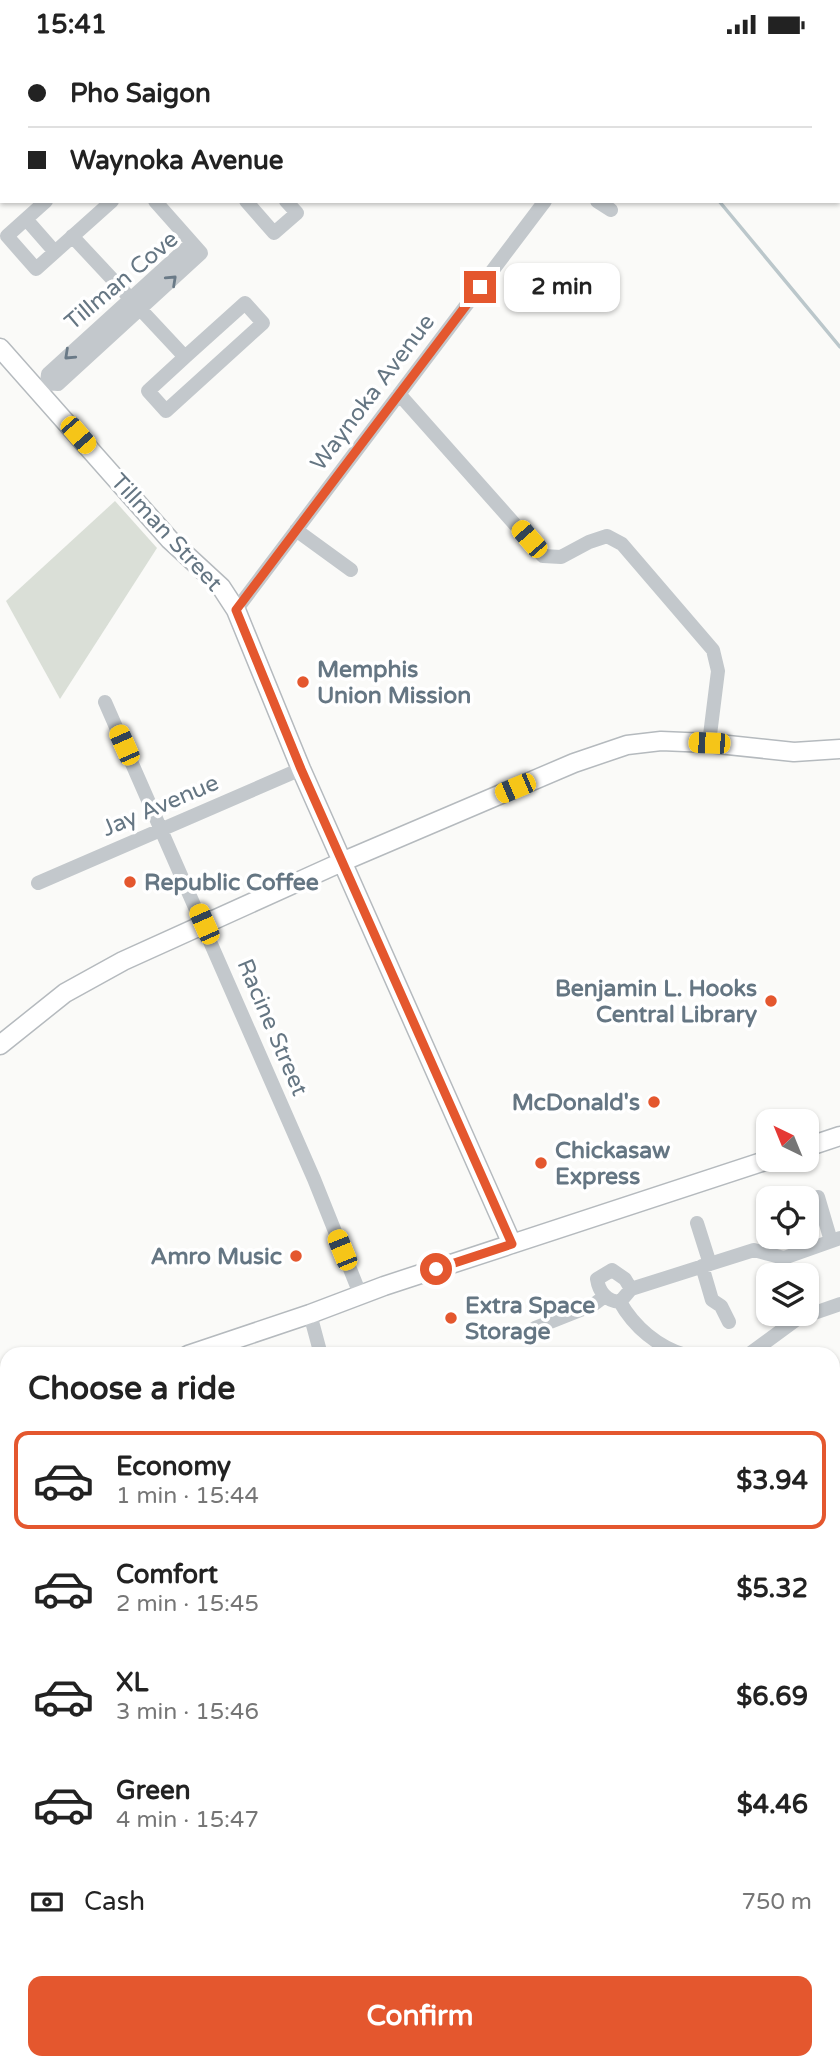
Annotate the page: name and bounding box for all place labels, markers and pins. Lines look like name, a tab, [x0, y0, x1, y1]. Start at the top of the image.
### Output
place label: Memphis Union Mission	[317, 656, 471, 710]
marker: Memphis Union Mission	[295, 674, 311, 690]
place label: Republic Coffee	[144, 869, 319, 897]
marker: Republic Coffee	[122, 874, 138, 890]
place label: Benjamin L. Hooks Central Library	[555, 975, 758, 1029]
marker: Benjamin L. Hooks Central Library	[763, 993, 779, 1009]
place label: McDonald's	[512, 1089, 640, 1117]
marker: McDonald's	[646, 1094, 662, 1110]
place label: Chickasaw Express	[555, 1137, 670, 1191]
marker: Chickasaw Express	[533, 1155, 549, 1171]
place label: Amro Music	[150, 1243, 282, 1271]
marker: Amro Music	[288, 1248, 304, 1264]
place label: Extra Space Storage	[465, 1292, 595, 1346]
marker: Extra Space Storage	[443, 1310, 459, 1326]

